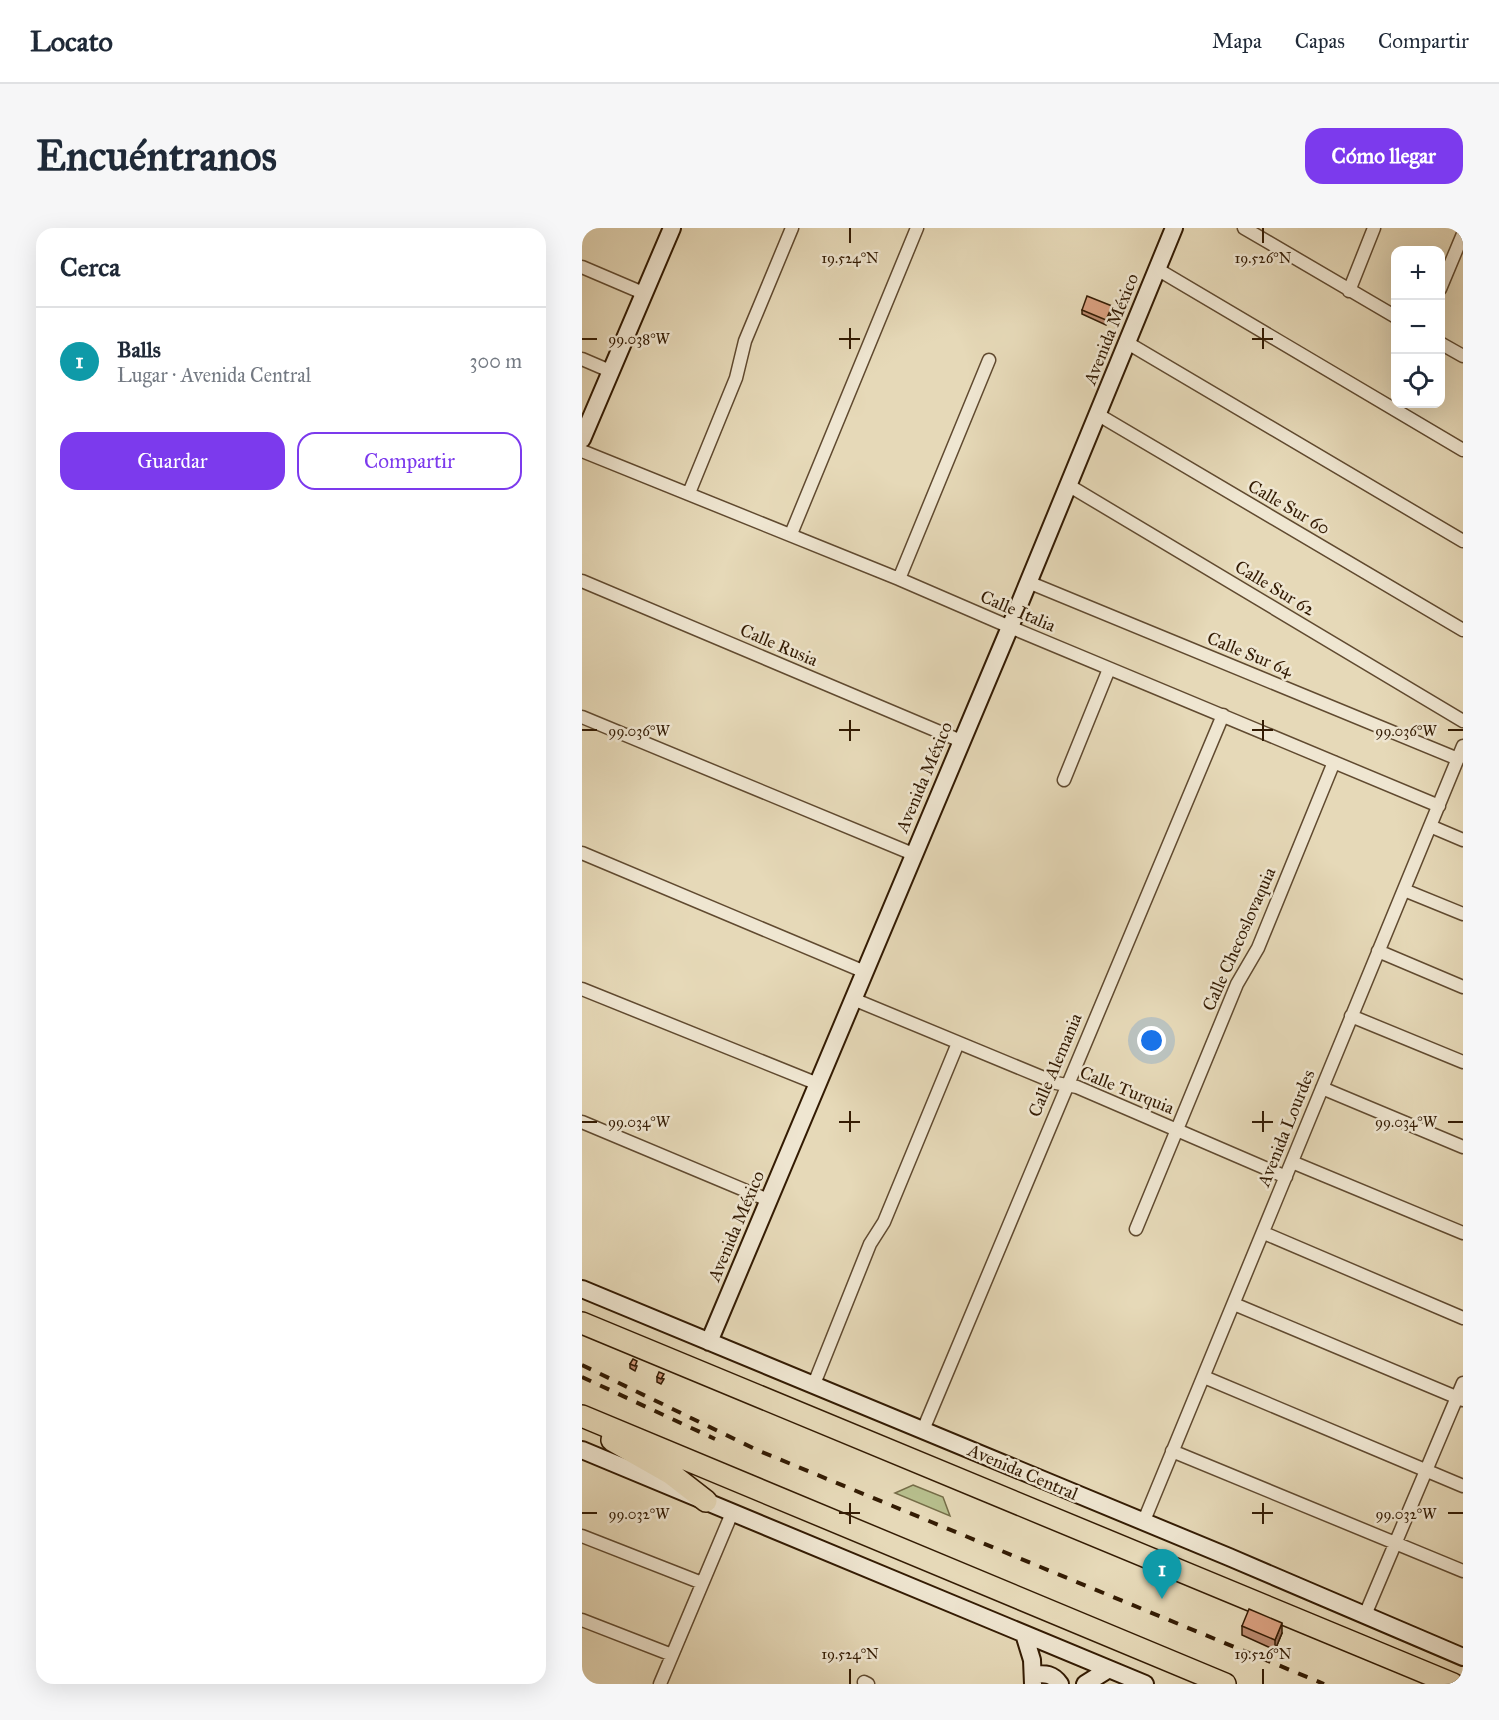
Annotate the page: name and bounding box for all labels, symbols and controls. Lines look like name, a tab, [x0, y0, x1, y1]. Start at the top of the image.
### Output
text: Locato	[30, 24, 113, 59]
text: Mapa	[1212, 28, 1262, 54]
text: Capas	[1295, 28, 1345, 54]
text: Compartir	[1378, 28, 1469, 54]
button: Cómo llegar	[1305, 128, 1463, 184]
text: Encuéntranos	[36, 130, 277, 182]
map controls	[1391, 246, 1445, 408]
button: +	[1391, 246, 1445, 300]
text: 19.524°N	[821, 249, 879, 267]
text: 19.526°N	[1235, 249, 1292, 267]
text: Cerca	[60, 251, 120, 283]
street label: Avenida México	[1078, 270, 1143, 389]
button: −	[1391, 300, 1445, 354]
text: 99.038°W	[608, 330, 671, 348]
text: Balls	[117, 336, 161, 363]
text: 1	[76, 349, 83, 373]
text: 300 m	[470, 349, 522, 373]
button: locate	[1391, 354, 1445, 408]
text: Lugar · Avenida Central	[117, 363, 311, 387]
button: Guardar	[60, 432, 285, 490]
button: Compartir	[297, 432, 522, 490]
street label: Calle Sur 60	[1244, 475, 1334, 539]
street label: Calle Sur 62	[1231, 555, 1319, 621]
street label: Calle Italia	[977, 585, 1059, 637]
street label: Calle Rusia	[737, 619, 821, 671]
street label: Calle Sur 64	[1204, 627, 1297, 682]
street label: Avenida México	[890, 718, 957, 837]
text: 99.036°W	[608, 722, 670, 740]
text: 99.036°W	[1375, 722, 1437, 740]
street label: Calle Checoslovaquia	[1197, 863, 1282, 1015]
street label: Calle Alemania	[1023, 1010, 1087, 1120]
your location	[1137, 1026, 1166, 1055]
street label: Calle Turquia	[1076, 1061, 1178, 1120]
street label: Avenida Lourdes	[1252, 1066, 1319, 1191]
text: 99.034°W	[608, 1113, 671, 1131]
text: 99.034°W	[1375, 1113, 1438, 1131]
street label: Avenida México	[702, 1167, 769, 1286]
street label: Avenida Central	[964, 1439, 1081, 1505]
text: 99.032°W	[608, 1505, 670, 1523]
text: 99.032°W	[1375, 1505, 1437, 1523]
pin: 1	[1142, 1550, 1182, 1599]
text: 19.524°N	[821, 1645, 879, 1663]
text: 19.526°N	[1235, 1645, 1292, 1663]

